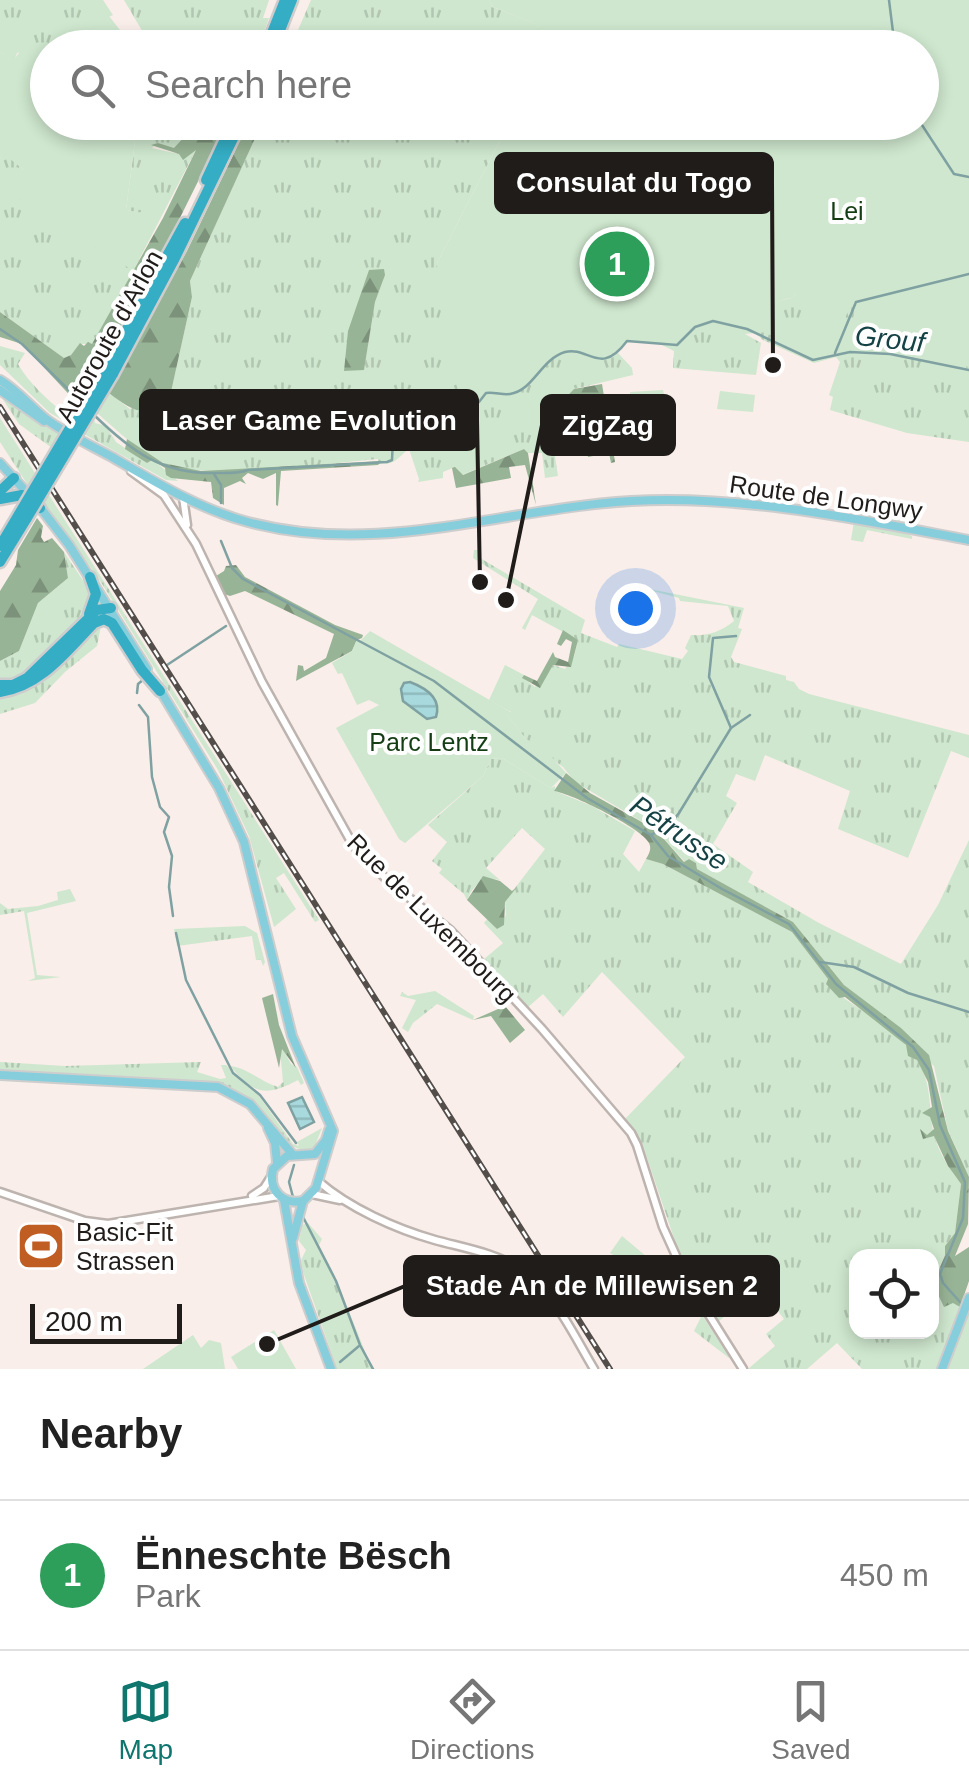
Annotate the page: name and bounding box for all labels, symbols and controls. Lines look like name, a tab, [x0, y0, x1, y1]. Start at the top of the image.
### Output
search box	[30, 30, 939, 140]
icon: search	[65, 58, 120, 113]
text: Search here	[145, 64, 352, 106]
callout: Consulat du Togo	[496, 154, 772, 212]
text: Consulat du Togo	[516, 167, 752, 198]
park label: Lei	[830, 197, 864, 225]
pin: 1	[584, 226, 650, 302]
street label: Autoroute d'Arlon	[50, 245, 168, 427]
water label: Grouf	[854, 320, 930, 358]
callout: Laser Game Evolution	[141, 391, 477, 449]
callout: ZigZag	[542, 396, 674, 454]
text: Laser Game Evolution	[161, 405, 457, 436]
text: ZigZag	[562, 410, 654, 441]
street label: Route de Longwy	[728, 470, 925, 524]
your location	[610, 583, 661, 634]
park label: Parc Lentz	[369, 728, 489, 756]
water label: Pétrusse	[625, 789, 733, 877]
street label: Rue de Luxembourg	[342, 828, 522, 1008]
place label: Basic-Fit Strassen	[76, 1218, 175, 1275]
sports icon: Basic-Fit Strassen	[15, 1220, 67, 1272]
map controls	[849, 1249, 939, 1339]
button: locate	[849, 1249, 939, 1339]
callout: Stade An de Millewisen 2	[405, 1257, 778, 1315]
text: Stade An de Millewisen 2	[426, 1270, 758, 1301]
scale bar	[30, 1299, 182, 1344]
text: 200 m	[45, 1306, 123, 1337]
text: Nearby	[40, 1410, 182, 1457]
text: Ënneschte Bësch	[135, 1535, 452, 1577]
text: 1	[64, 1557, 81, 1593]
text: 450 m	[840, 1557, 929, 1593]
text: Park	[135, 1578, 201, 1614]
tab: Map	[118, 1674, 173, 1766]
tab: Directions	[410, 1674, 535, 1766]
tab: Saved	[771, 1674, 851, 1766]

